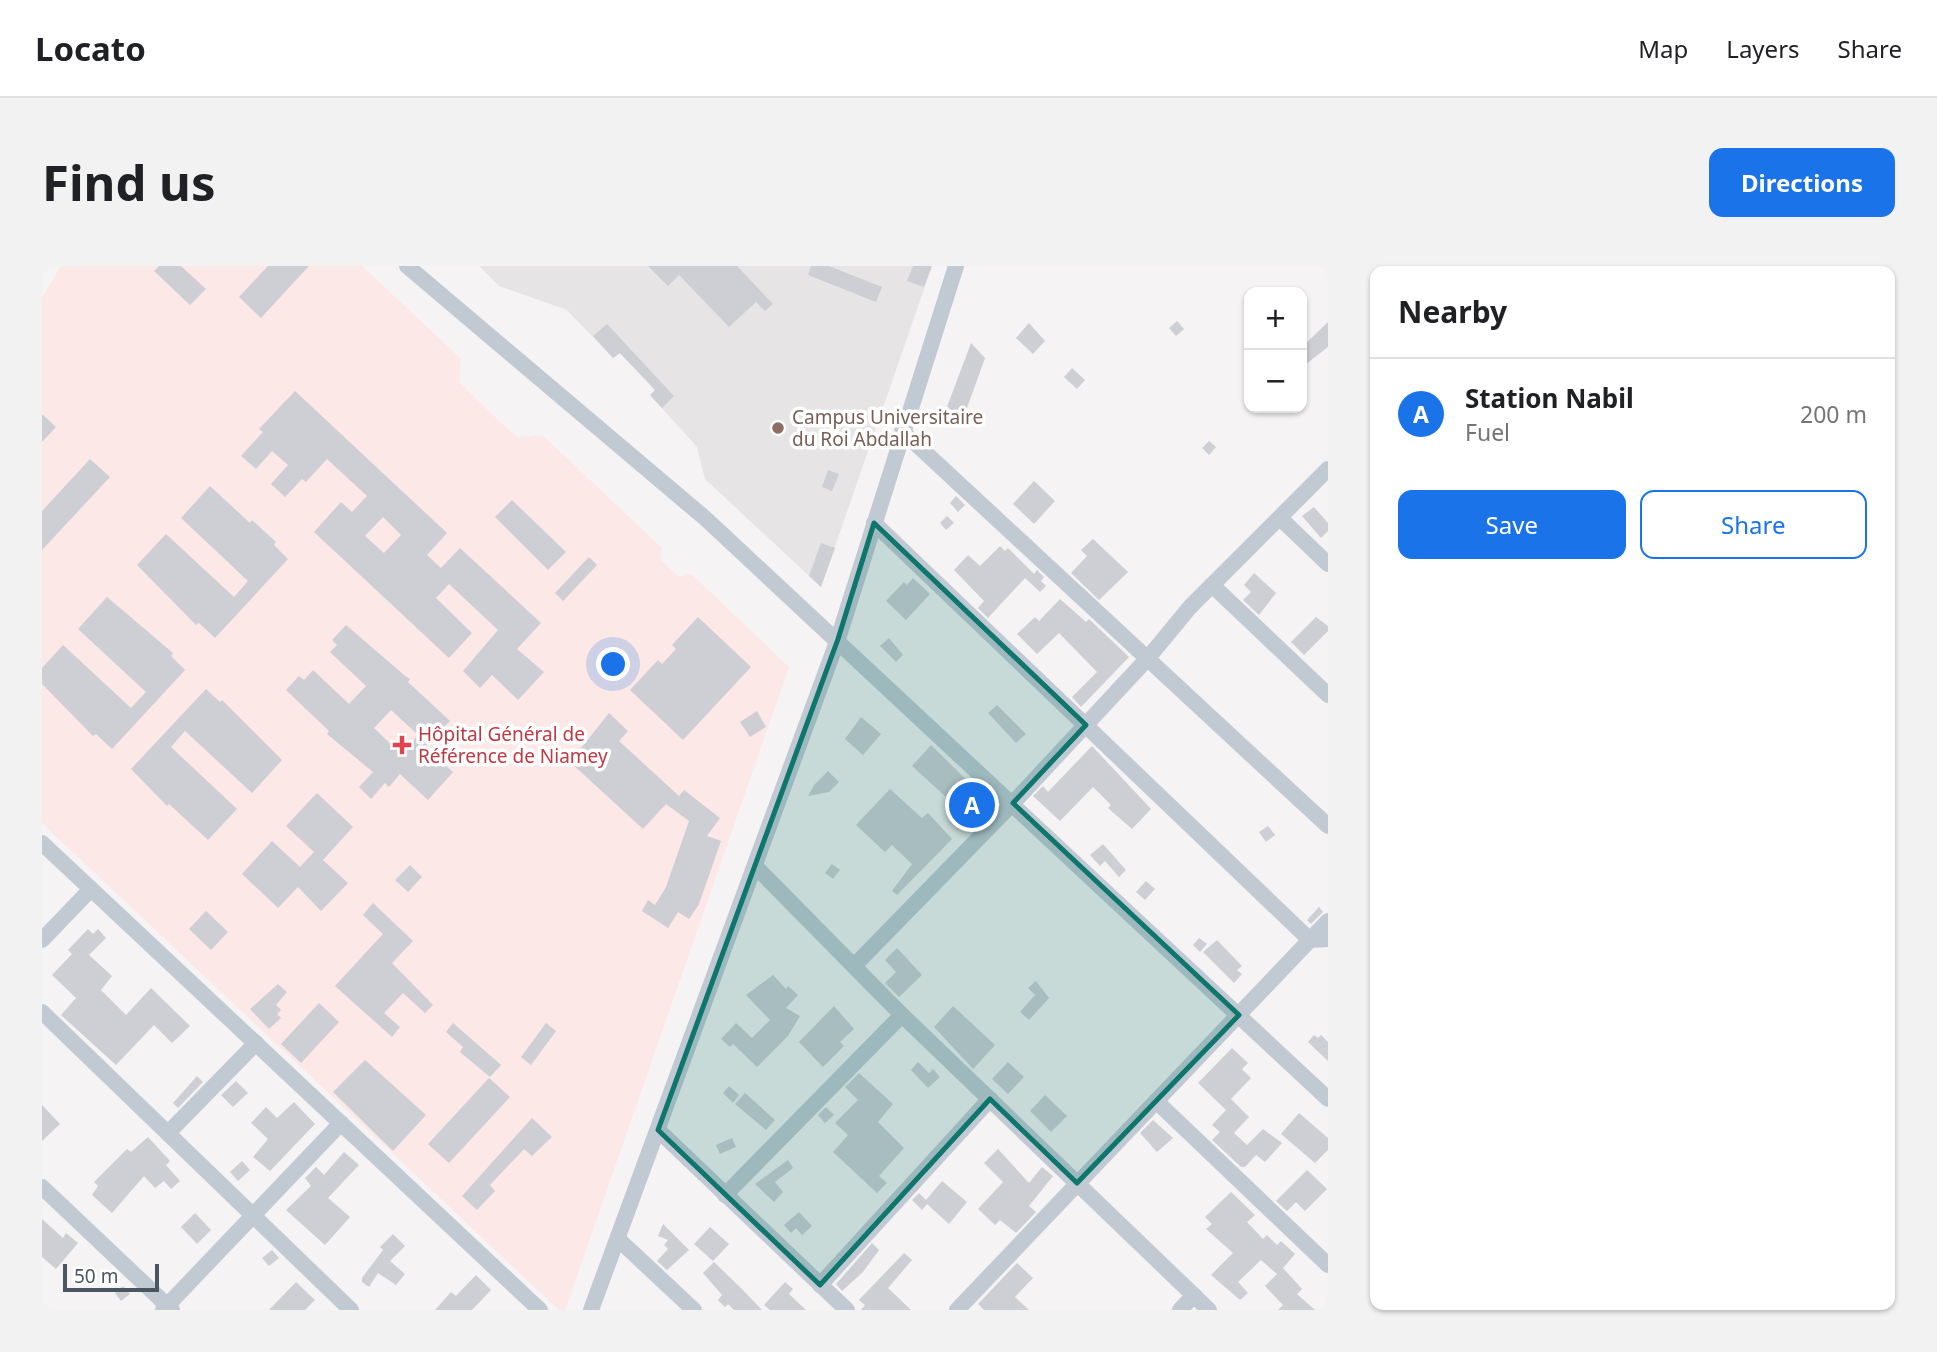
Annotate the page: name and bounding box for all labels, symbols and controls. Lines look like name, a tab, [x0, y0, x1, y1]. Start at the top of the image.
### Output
text: Locato	[35, 26, 146, 71]
text: Map	[1638, 32, 1688, 65]
text: Layers	[1726, 32, 1800, 65]
text: Share	[1838, 32, 1902, 65]
button: Directions	[1709, 148, 1895, 217]
text: Find us	[42, 149, 216, 215]
map controls	[1244, 287, 1307, 413]
button: +	[1244, 287, 1307, 350]
text: Nearby	[1398, 291, 1507, 332]
button: −	[1244, 350, 1307, 413]
text: Station Nabil	[1465, 380, 1634, 416]
text: A	[1413, 398, 1429, 430]
text: 200 m	[1800, 398, 1867, 430]
place label: Campus Universitaire du Roi Abdallah	[792, 404, 983, 452]
text: Fuel	[1465, 416, 1510, 448]
marker: Campus Universitaire du Roi Abdallah	[770, 420, 786, 436]
button: Save	[1398, 490, 1626, 559]
button: Share	[1640, 490, 1867, 559]
your location	[596, 647, 630, 681]
place label: Hôpital Général de Référence de Niamey	[418, 721, 608, 769]
marker: Hôpital Général de Référence de Niamey	[392, 735, 412, 755]
pin: A	[949, 779, 995, 831]
scale bar	[63, 1261, 159, 1293]
text: 50 m	[74, 1263, 118, 1289]

